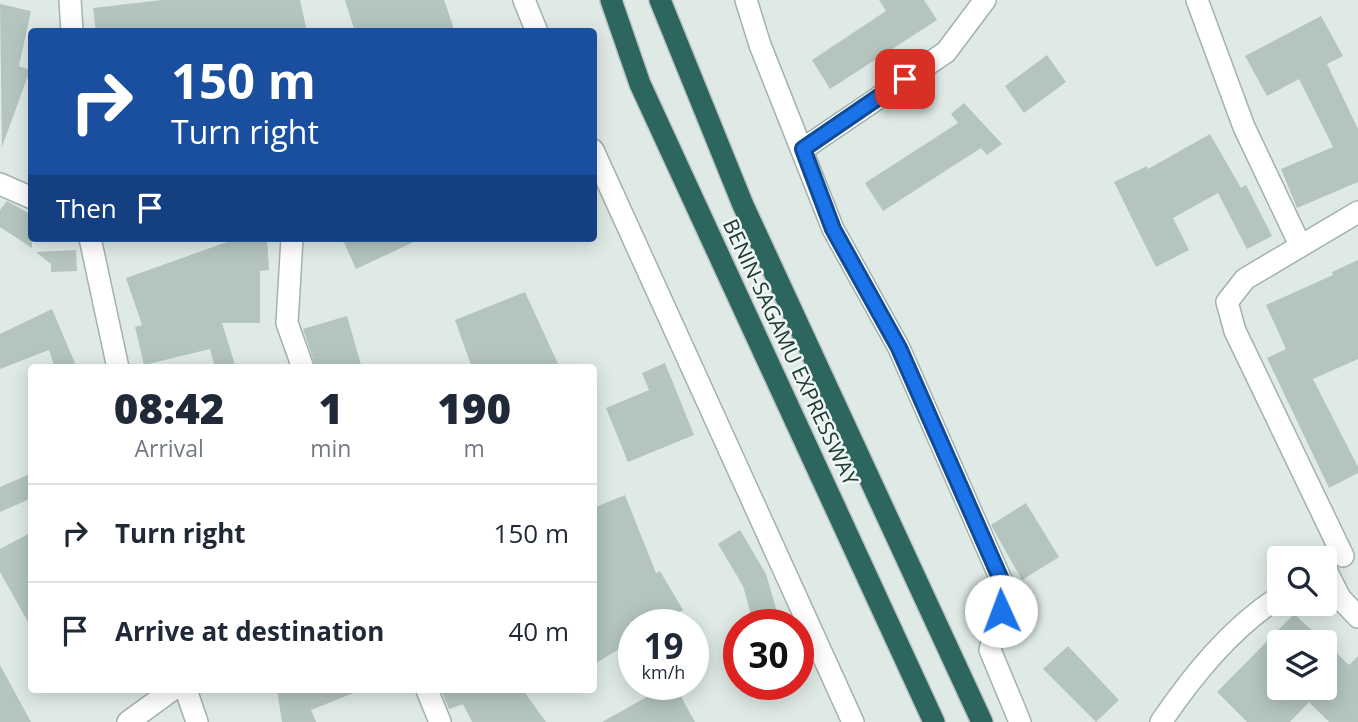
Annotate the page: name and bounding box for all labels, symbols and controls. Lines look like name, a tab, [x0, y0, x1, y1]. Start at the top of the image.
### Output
text: 150 m	[171, 47, 316, 113]
pin	[875, 49, 935, 109]
icon: right	[56, 56, 147, 147]
icon: arrive	[886, 60, 924, 98]
text: Turn right	[171, 110, 319, 153]
icon: arrive	[131, 189, 169, 227]
text: Then	[56, 190, 117, 226]
street label: BENIN-SAGAMU EXPRESSWAY	[717, 214, 865, 490]
text: 08:42	[114, 379, 224, 436]
text: 1	[319, 379, 343, 436]
text: 190	[437, 379, 511, 436]
text: Arrival	[135, 432, 204, 464]
text: min	[310, 432, 351, 464]
text: m	[464, 432, 485, 464]
icon: right	[56, 514, 94, 552]
text: Turn right	[115, 515, 246, 551]
text: 150 m	[494, 515, 569, 551]
map controls	[1267, 546, 1337, 700]
button: search	[1267, 546, 1337, 616]
position arrow	[964, 574, 1038, 648]
speed limit sign: 30	[723, 609, 814, 700]
icon: arrive	[56, 612, 94, 650]
text: Arrive at destination	[115, 613, 384, 649]
text: 40 m	[508, 613, 569, 649]
text: 19	[643, 622, 684, 669]
button: layers	[1267, 630, 1337, 700]
text: km/h	[642, 660, 685, 684]

